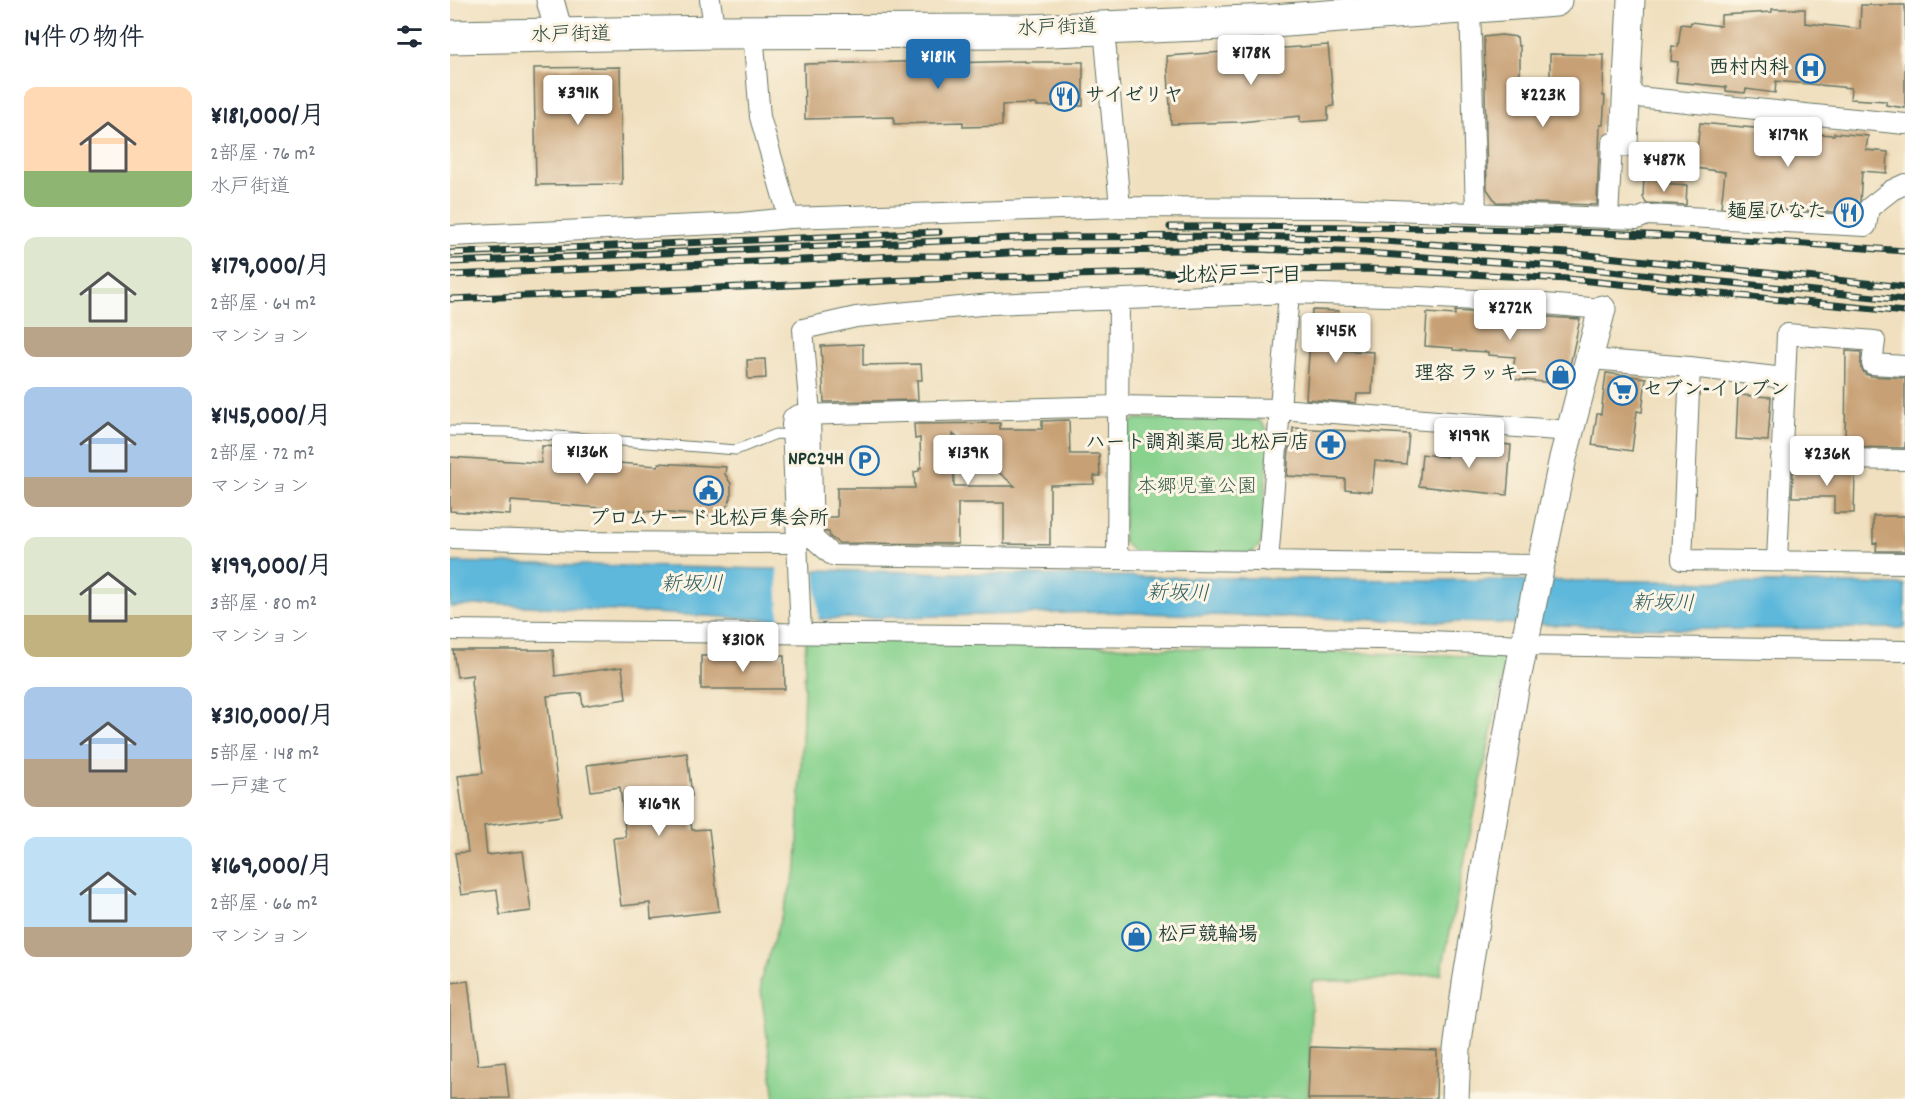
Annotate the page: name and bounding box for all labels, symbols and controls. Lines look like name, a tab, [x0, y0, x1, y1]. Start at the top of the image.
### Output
street label: 水戸街道	[1017, 14, 1097, 44]
icon: filters	[393, 20, 426, 53]
text: 14件の物件	[24, 21, 144, 58]
street label: 水戸街道	[531, 21, 611, 51]
pin: ¥178K	[1209, 35, 1293, 86]
pin: ¥181K	[896, 39, 980, 90]
text: ¥178K	[1232, 40, 1270, 68]
text: ¥181K	[920, 44, 956, 72]
hospital icon: 西村内科	[1794, 53, 1826, 85]
place label: 西村内科	[1709, 55, 1789, 83]
pin: ¥391K	[536, 75, 620, 126]
pin: ¥223K	[1501, 77, 1585, 128]
text: ¥391K	[557, 80, 599, 108]
restaurant icon: サイゼリヤ	[1048, 81, 1080, 113]
text: ¥223K	[1520, 82, 1566, 110]
place label: サイゼリヤ	[1085, 83, 1184, 111]
text: ¥181,000/月	[210, 99, 325, 136]
icon: home	[72, 111, 144, 183]
pin: ¥179K	[1746, 117, 1830, 168]
text: ¥179K	[1768, 122, 1808, 150]
text: 2部屋 · 76 m²	[210, 141, 316, 169]
pin: ¥487K	[1622, 142, 1706, 193]
text: ¥487K	[1643, 147, 1685, 175]
text: 水戸街道	[210, 174, 290, 202]
restaurant icon: 麺屋ひなた	[1832, 197, 1864, 229]
place label: 麺屋ひなた	[1727, 199, 1827, 227]
text: ¥179,000/月	[210, 249, 331, 286]
icon: home	[72, 261, 144, 333]
district label: 北松戸一丁目	[1176, 262, 1302, 292]
pin: ¥272K	[1468, 290, 1552, 341]
text: 2部屋 · 64 m²	[210, 291, 316, 319]
text: ¥272K	[1488, 295, 1532, 323]
pin: ¥145K	[1294, 313, 1378, 364]
text: ¥145K	[1316, 318, 1356, 346]
text: マンション	[210, 324, 309, 352]
shop icon: 理容 ラッキー	[1544, 359, 1576, 391]
place label: 理容 ラッキー	[1414, 361, 1539, 389]
supermarket icon: セブン-イレブン	[1606, 375, 1638, 407]
place label: セブン-イレブン	[1643, 377, 1790, 405]
text: ¥145,000/月	[210, 399, 332, 436]
icon: home	[72, 411, 144, 483]
pin: ¥199K	[1427, 418, 1511, 469]
text: ¥199K	[1448, 423, 1490, 451]
pharmacy icon: ハート調剤薬局 北松戸店	[1315, 428, 1347, 460]
place label: ハート調剤薬局 北松戸店	[1085, 430, 1310, 458]
pin: ¥136K	[545, 434, 629, 485]
pin: ¥139K	[926, 435, 1010, 486]
pin: ¥236K	[1785, 436, 1869, 487]
text: ¥136K	[566, 439, 608, 467]
text: ¥139K	[947, 440, 989, 468]
text: 2部屋 · 72 m²	[210, 441, 314, 469]
text: ¥236K	[1804, 441, 1850, 469]
parking icon: NPC24H	[849, 444, 881, 476]
place label: NPC24H	[788, 446, 844, 474]
text: マンション	[210, 474, 309, 502]
public building icon: プロムナード北松戸集会所	[693, 474, 725, 506]
park label: 本郷児童公園	[1137, 474, 1257, 502]
place label: プロムナード北松戸集会所	[589, 506, 829, 534]
text: ¥199,000/月	[210, 549, 333, 586]
icon: home	[72, 561, 144, 633]
water label: 新坂川	[661, 571, 724, 601]
water label: 新坂川	[1146, 579, 1210, 611]
water label: 新坂川	[1631, 589, 1695, 621]
text: 3部屋 · 80 m²	[210, 591, 317, 619]
pin: ¥310K	[701, 622, 785, 673]
text: マンション	[210, 624, 309, 652]
text: ¥310K	[721, 627, 765, 655]
text: ¥310,000/月	[210, 699, 335, 736]
icon: home	[72, 711, 144, 783]
text: 5部屋 · 148 m²	[210, 741, 319, 769]
text: 一戸建て	[210, 774, 290, 802]
pin: ¥169K	[617, 786, 701, 837]
text: ¥169K	[638, 791, 680, 819]
text: ¥169,000/月	[210, 849, 334, 886]
icon: home	[72, 861, 144, 933]
text: 2部屋 · 66 m²	[210, 891, 318, 919]
shop icon: 松戸競輪場	[1121, 920, 1153, 952]
place label: 松戸競輪場	[1158, 922, 1258, 950]
text: マンション	[210, 924, 309, 952]

